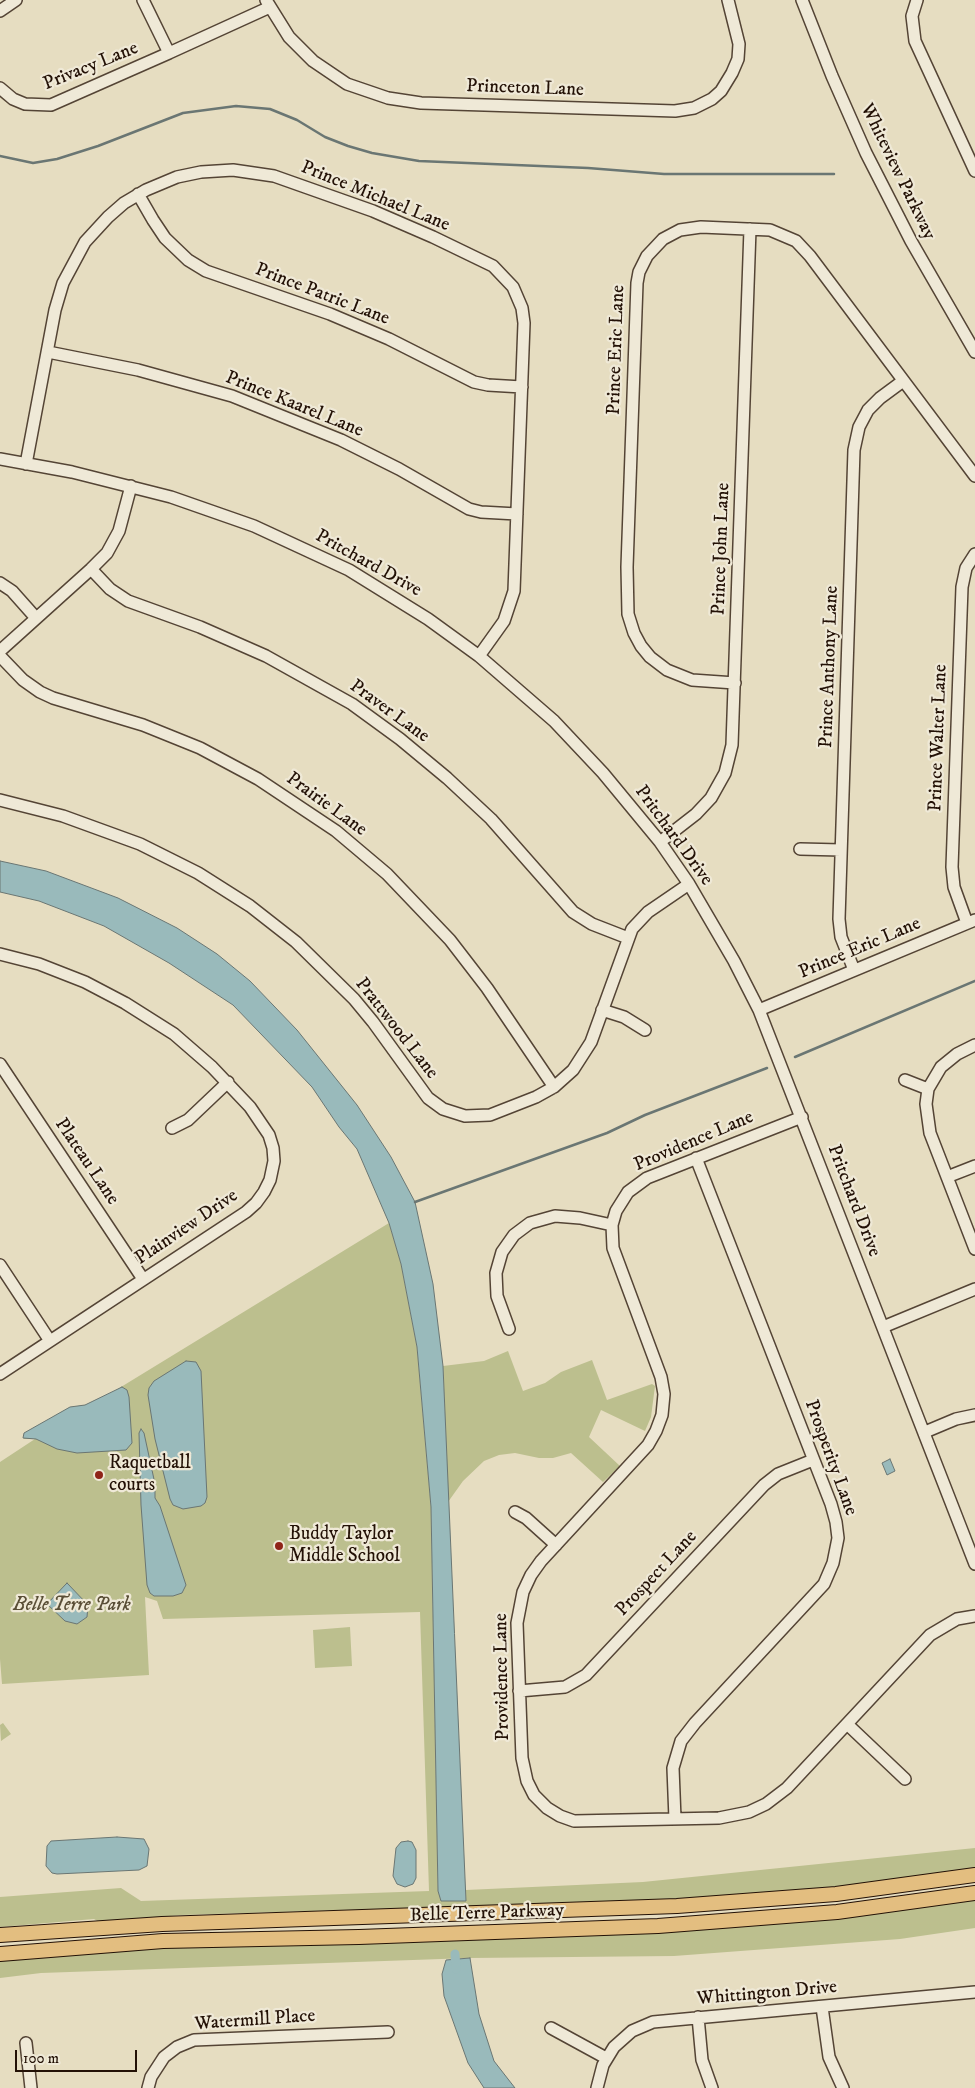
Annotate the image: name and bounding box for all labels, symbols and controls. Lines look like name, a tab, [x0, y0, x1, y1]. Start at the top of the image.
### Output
street label: Privacy Lane	[40, 38, 142, 96]
street label: Princeton Lane	[466, 76, 584, 102]
street label: Whiteview Parkway	[854, 100, 940, 244]
street label: Prince Michael Lane	[297, 157, 453, 237]
street label: Prince Patric Lane	[252, 259, 392, 331]
street label: Prince Eric Lane	[603, 285, 631, 415]
street label: Prince Kaarel Lane	[222, 367, 366, 443]
street label: Prince John Lane	[708, 482, 736, 616]
street label: Pritchard Drive	[311, 525, 425, 603]
street label: Prince Anthony Lane	[816, 585, 844, 749]
street label: Prince Walter Lane	[925, 664, 953, 812]
street label: Praver Lane	[345, 675, 433, 749]
street label: Prairie Lane	[281, 768, 371, 842]
street label: Pritchard Drive	[629, 782, 717, 890]
street label: Prince Eric Lane	[796, 913, 924, 985]
street label: Prattwood Lane	[349, 974, 443, 1084]
street label: Providence Lane	[631, 1107, 757, 1177]
street label: Plateau Lane	[49, 1114, 123, 1210]
street label: Pritchard Drive	[821, 1142, 885, 1260]
street label: Plainview Drive	[131, 1185, 243, 1271]
street label: Prosperity Lane	[798, 1397, 862, 1519]
place label: Raquetball courts	[109, 1453, 191, 1497]
marker: Raquetball courts	[93, 1469, 105, 1481]
place label: Buddy Taylor Middle School	[289, 1524, 400, 1568]
street label: Prospect Lane	[612, 1526, 702, 1622]
marker: Buddy Taylor Middle School	[273, 1540, 285, 1552]
park label: Belle Terre Park	[13, 1595, 131, 1617]
street label: Providence Lane	[490, 1613, 516, 1741]
street label: Belle Terre Parkway	[410, 1900, 564, 1928]
street label: Whittington Drive	[696, 1977, 838, 2011]
street label: Watermill Place	[194, 2005, 316, 2037]
scale bar	[18, 2040, 140, 2072]
text: 100 m	[23, 2049, 59, 2068]

